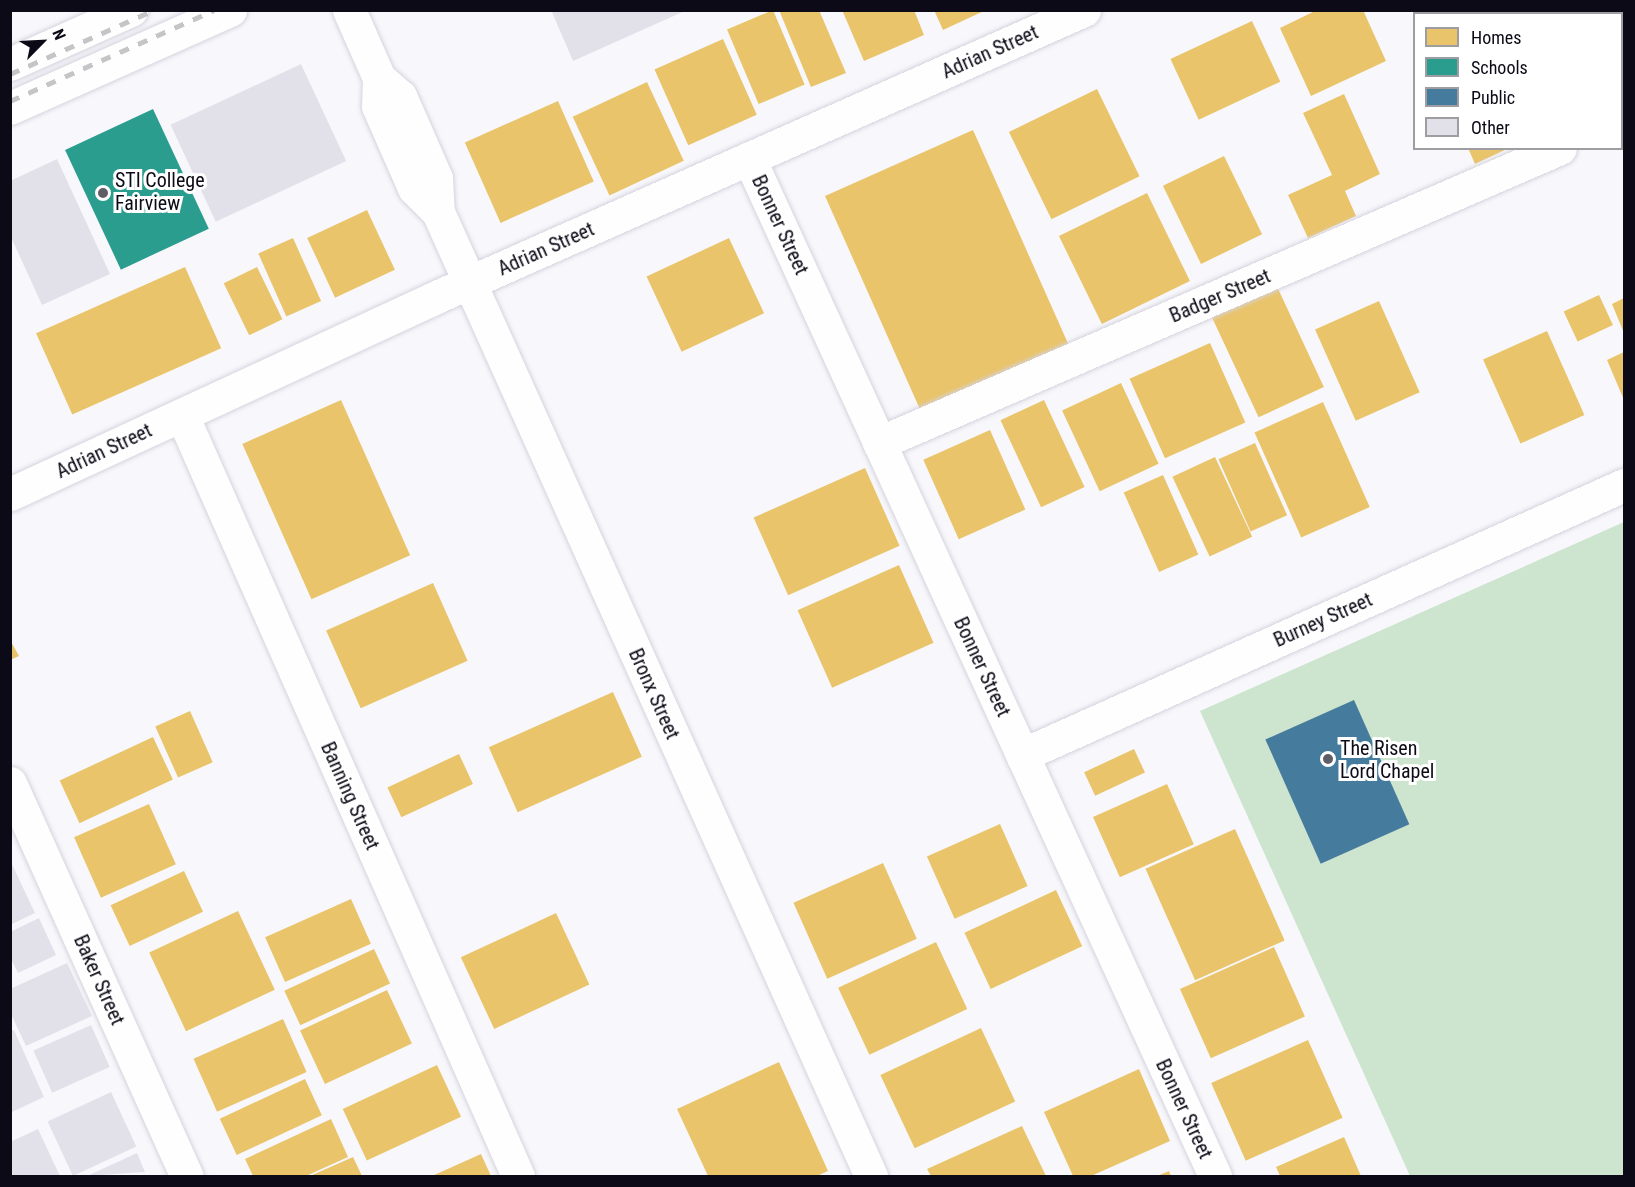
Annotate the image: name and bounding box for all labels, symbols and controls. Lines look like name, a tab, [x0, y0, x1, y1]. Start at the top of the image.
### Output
north arrow	[12, 12, 72, 72]
legend	[1413, 12, 1623, 150]
street label: Adrian Street	[938, 20, 1042, 84]
text: N	[48, 26, 70, 43]
text: Homes	[1471, 27, 1521, 48]
text: Schools	[1471, 57, 1528, 78]
text: Public	[1471, 87, 1515, 108]
text: Other	[1471, 117, 1510, 138]
place label: STI College Fairview	[115, 169, 205, 216]
street label: Bonner Street	[746, 171, 814, 279]
marker: STI College Fairview	[96, 186, 110, 200]
street label: Adrian Street	[494, 217, 598, 281]
street label: Badger Street	[1166, 264, 1274, 328]
street label: Adrian Street	[52, 418, 156, 484]
street label: Burney Street	[1270, 588, 1376, 652]
street label: Bonner Street	[948, 613, 1016, 721]
street label: Bronx Street	[623, 645, 685, 743]
place label: The Risen Lord Chapel	[1340, 736, 1434, 783]
street label: Banning Street	[316, 738, 384, 854]
marker: The Risen Lord Chapel	[1321, 752, 1335, 766]
street label: Baker Street	[68, 931, 130, 1029]
street label: Bonner Street	[1150, 1055, 1218, 1163]

